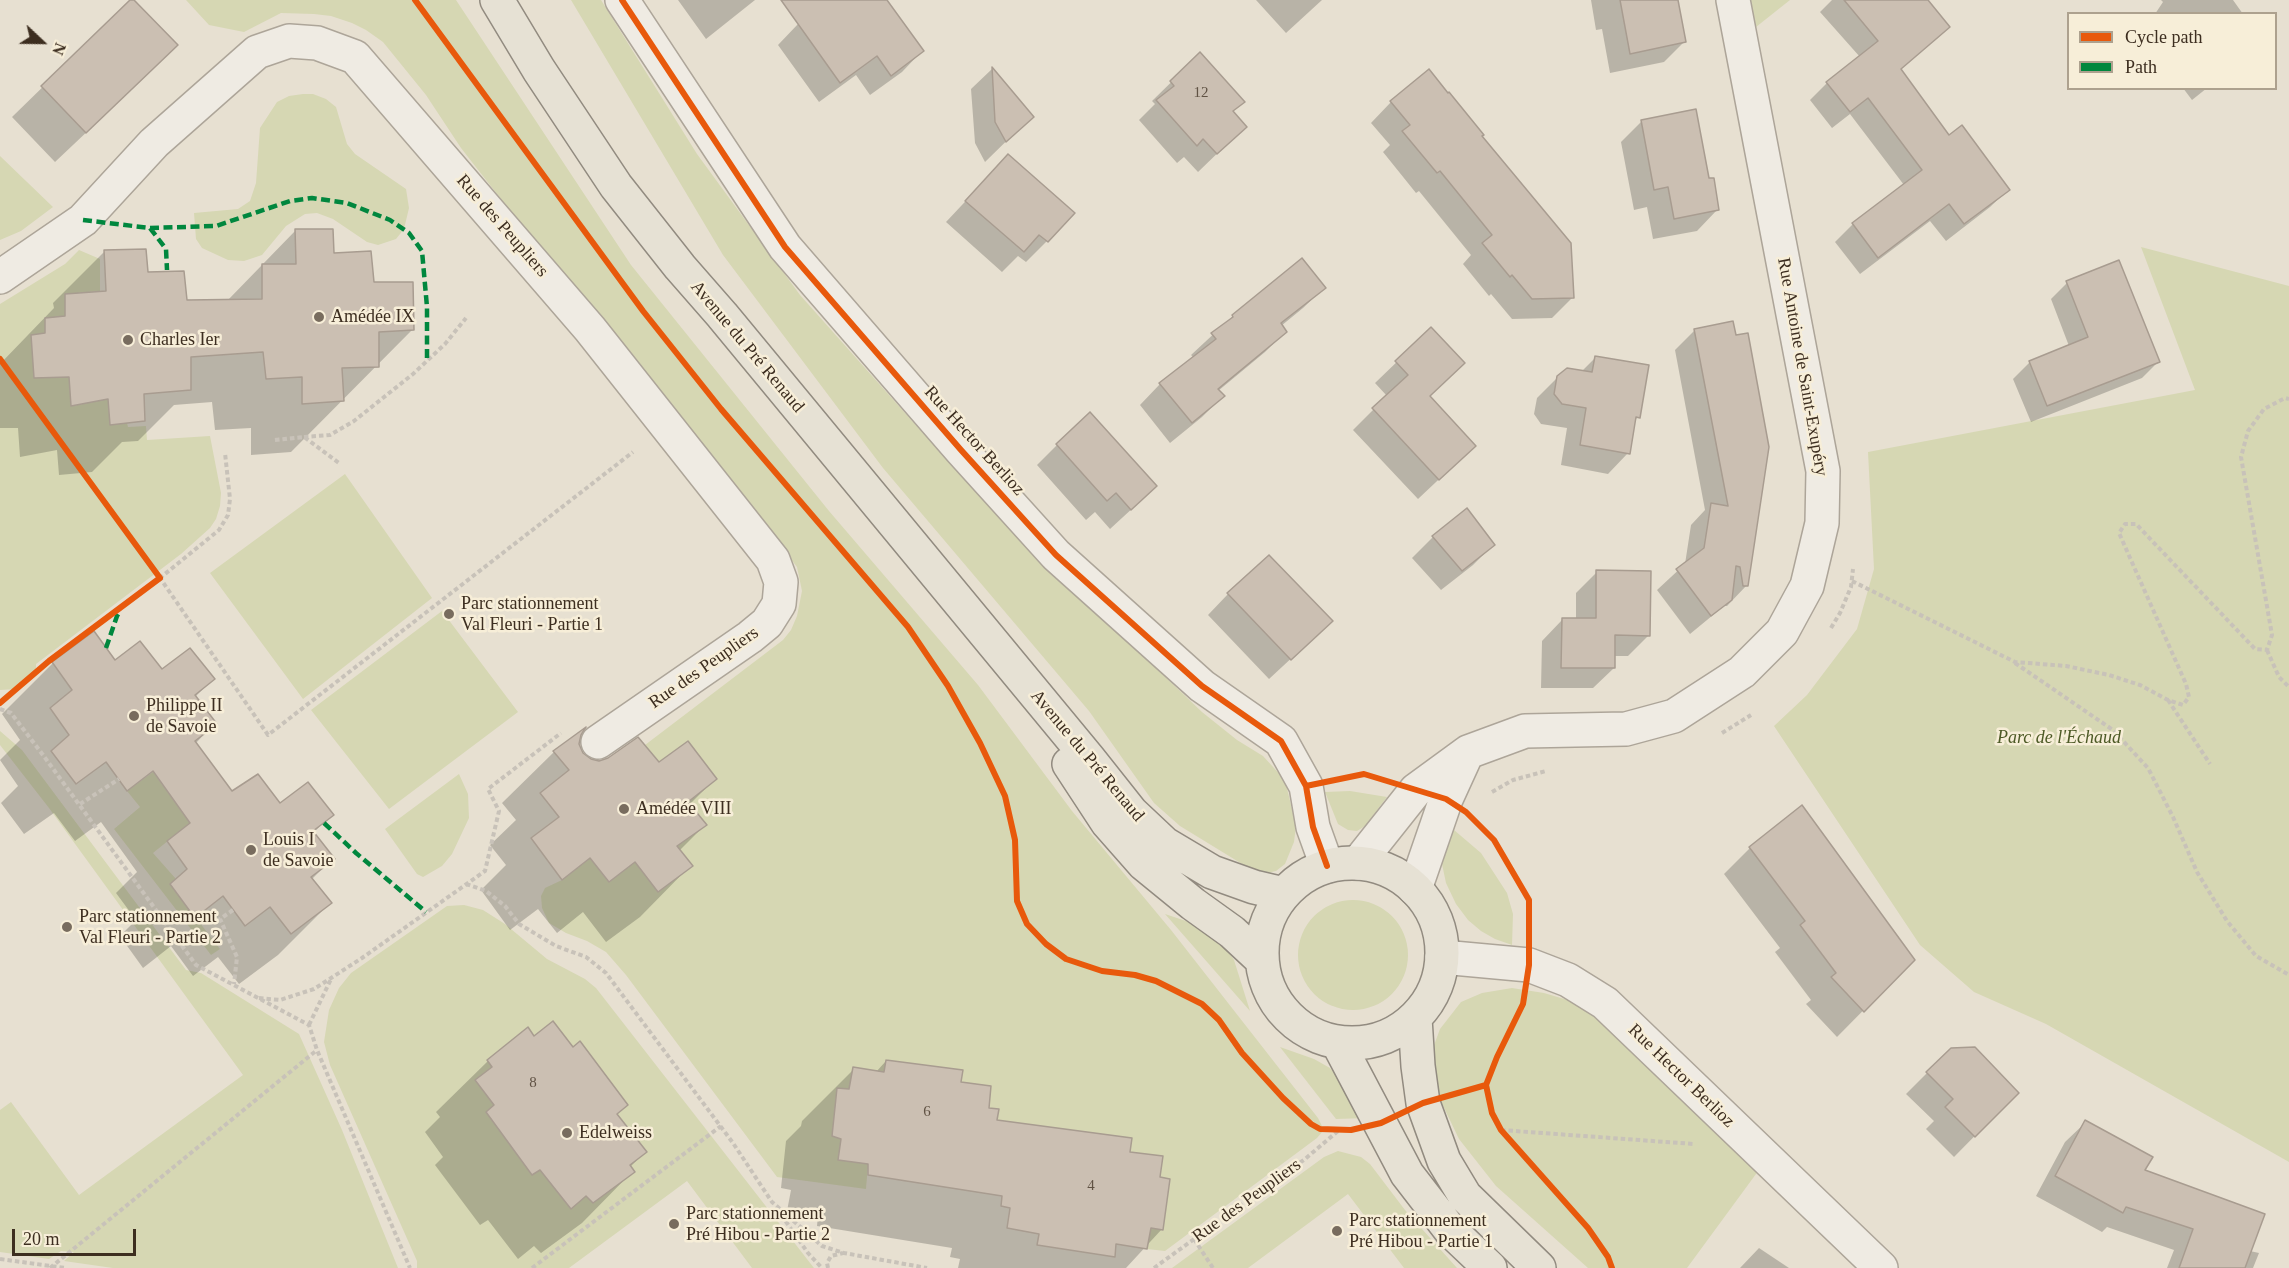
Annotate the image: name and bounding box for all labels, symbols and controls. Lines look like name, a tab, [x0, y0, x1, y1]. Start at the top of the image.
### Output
north arrow	[12, 12, 72, 72]
legend	[2067, 12, 2277, 90]
text: Cycle path	[2125, 27, 2202, 47]
text: N	[49, 40, 69, 57]
text: Path	[2125, 57, 2157, 77]
house number: 12	[1194, 84, 1208, 102]
street label: Rue des Peupliers	[452, 170, 552, 282]
street label: Rue Antoine de Saint-Exupéry	[1772, 256, 1832, 478]
street label: Avenue du Pré Renaud	[686, 277, 808, 417]
place label: Amédée IX	[331, 306, 414, 328]
marker: Amédée IX	[312, 310, 326, 324]
place label: Charles Ier	[140, 329, 219, 351]
marker: Charles Ier	[121, 333, 135, 347]
street label: Rue Hector Berlioz	[919, 382, 1029, 500]
place label: Parc stationnement Val Fleuri - Partie 1	[461, 593, 603, 636]
marker: Parc stationnement Val Fleuri - Partie 1	[442, 607, 456, 621]
street label: Rue des Peupliers	[645, 622, 763, 714]
street label: Avenue du Pré Renaud	[1026, 686, 1148, 826]
place label: Philippe II de Savoie	[146, 695, 222, 738]
marker: Philippe II de Savoie	[127, 709, 141, 723]
park label: Parc de l'Échaud	[1997, 727, 2121, 749]
place label: Amédée VIII	[636, 798, 731, 820]
marker: Amédée VIII	[617, 802, 631, 816]
place label: Louis I de Savoie	[263, 829, 333, 872]
marker: Louis I de Savoie	[244, 843, 258, 857]
place label: Parc stationnement Val Fleuri - Partie 2	[79, 906, 221, 948]
marker: Parc stationnement Val Fleuri - Partie 2	[60, 920, 74, 934]
street label: Rue Hector Berlioz	[1623, 1020, 1739, 1132]
house number: 8	[529, 1074, 537, 1092]
house number: 6	[923, 1103, 931, 1121]
place label: Edelweiss	[579, 1122, 652, 1144]
marker: Edelweiss	[560, 1126, 574, 1140]
street label: Rue des Peupliers	[1188, 1154, 1306, 1248]
house number: 4	[1087, 1177, 1095, 1195]
place label: Parc stationnement Pré Hibou - Partie 2	[686, 1203, 830, 1246]
place label: Parc stationnement Pré Hibou - Partie 1	[1349, 1210, 1493, 1252]
scale bar	[15, 1217, 140, 1255]
marker: Parc stationnement Pré Hibou - Partie 2	[667, 1217, 681, 1231]
marker: Parc stationnement Pré Hibou - Partie 1	[1330, 1224, 1344, 1238]
text: 20 m	[23, 1229, 60, 1249]

